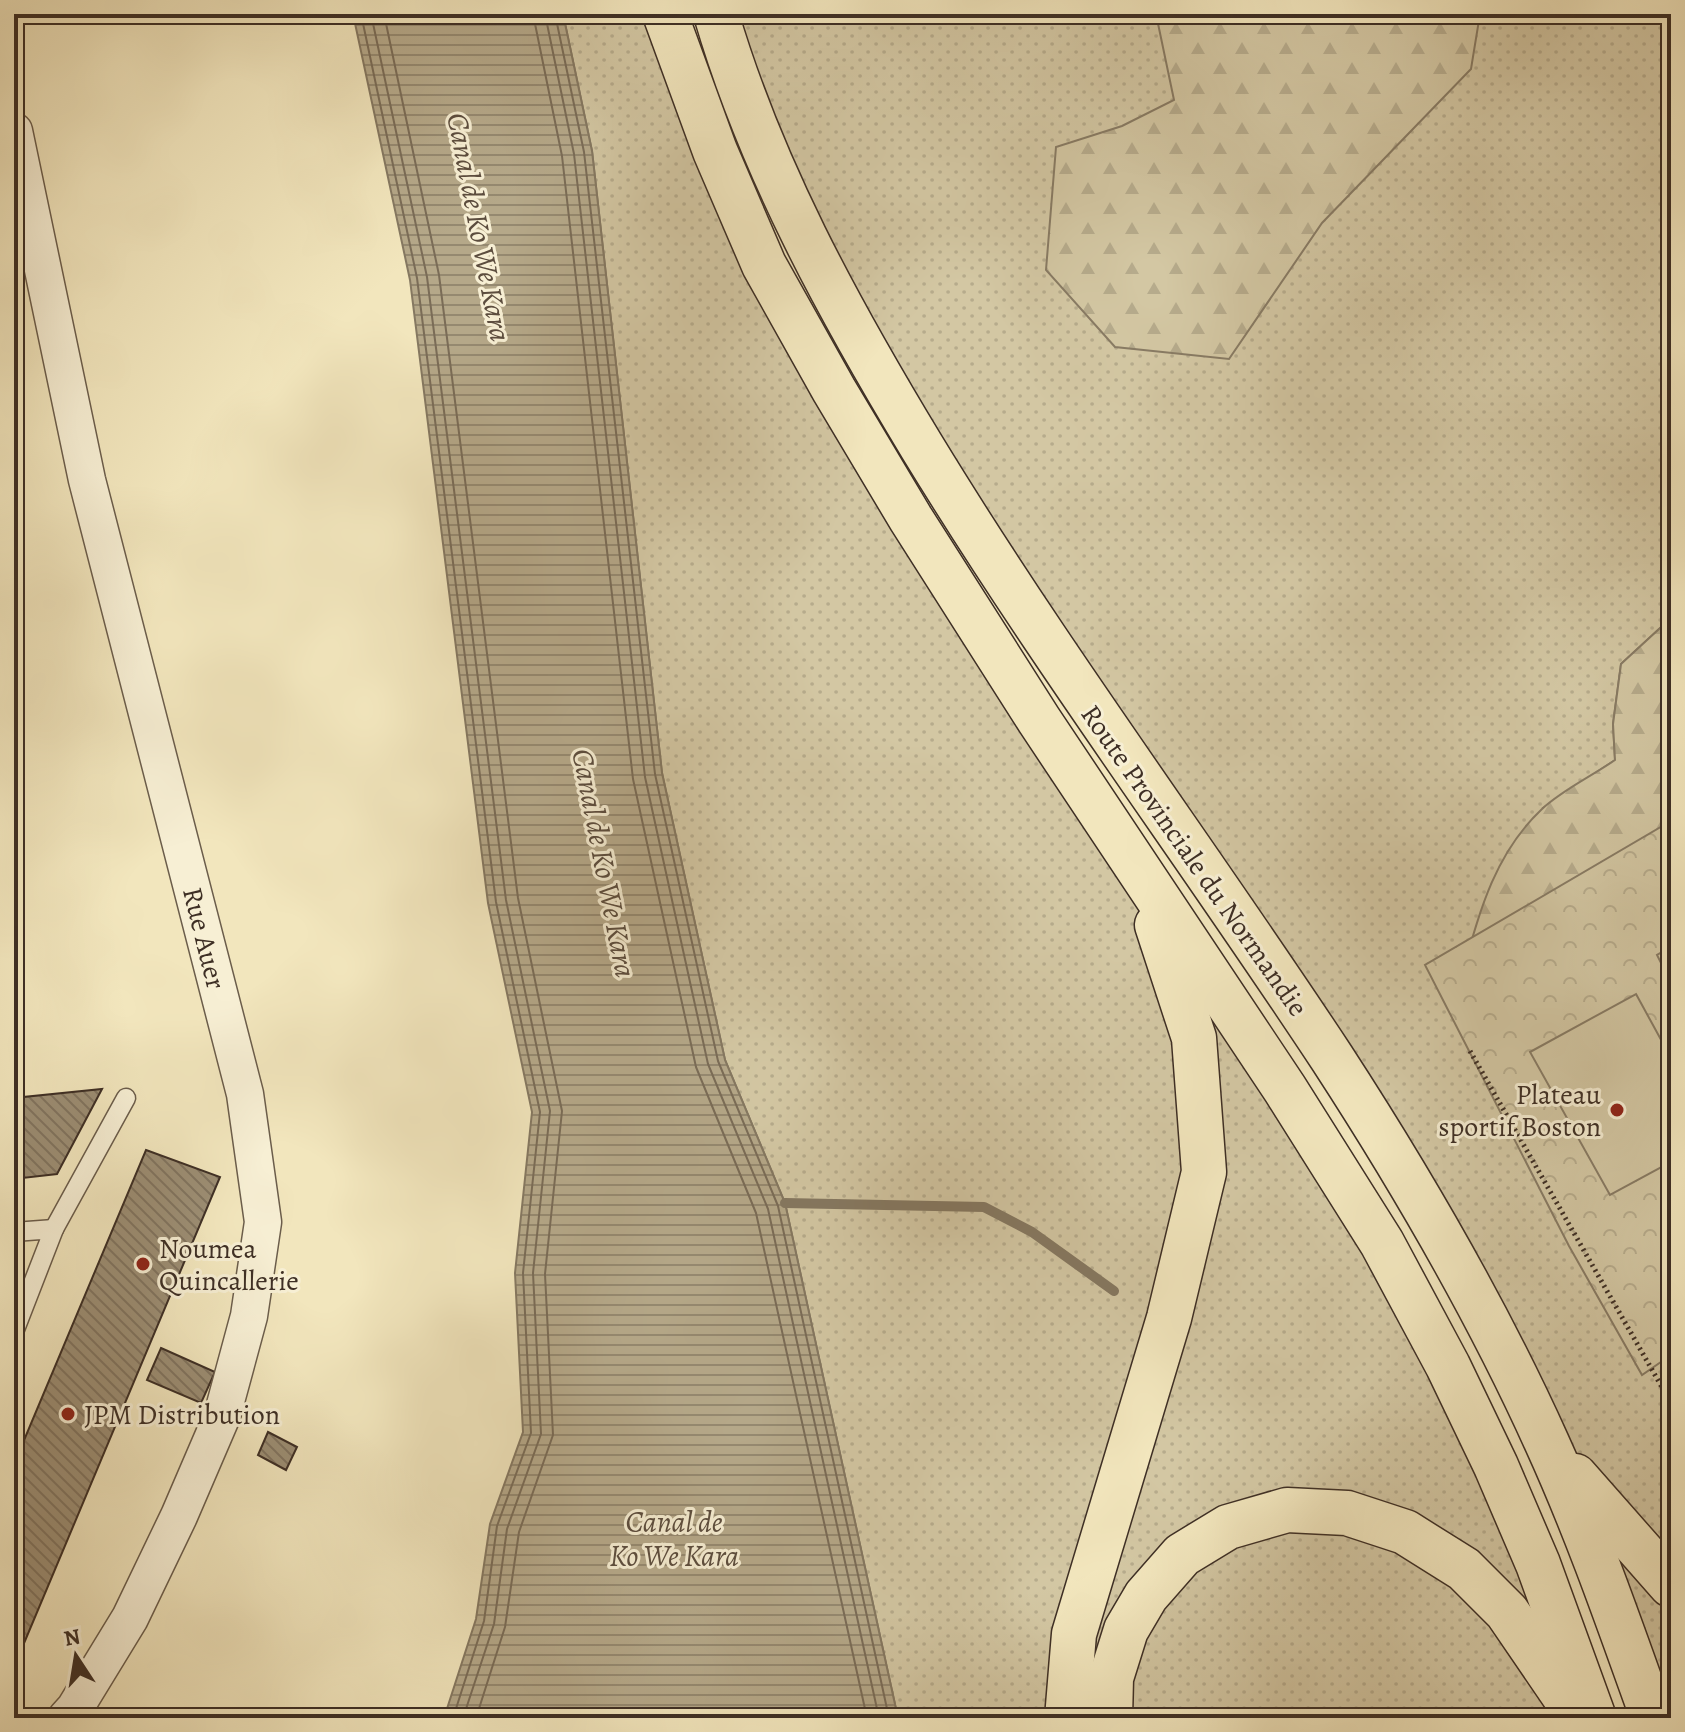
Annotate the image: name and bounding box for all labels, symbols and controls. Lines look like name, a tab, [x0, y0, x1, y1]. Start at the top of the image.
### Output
water label: Canal de Ko We Kara	[437, 109, 521, 345]
street label: Route Provinciale du Normandie	[1072, 697, 1317, 1024]
water label: Canal de Ko We Kara	[562, 745, 646, 981]
street label: Rue Auer	[173, 883, 235, 993]
place label: Plateau sportif Boston	[1438, 1076, 1602, 1146]
marker: Plateau sportif Boston	[1608, 1101, 1626, 1119]
place label: Noumea Quincallerie	[159, 1230, 299, 1300]
marker: Noumea Quincallerie	[134, 1255, 152, 1273]
place label: JPM Distribution	[84, 1396, 280, 1434]
marker: JPM Distribution	[59, 1405, 77, 1423]
water label: Canal de Ko We Kara	[609, 1502, 739, 1576]
north arrow	[36, 1616, 116, 1696]
text: N	[61, 1621, 83, 1654]

